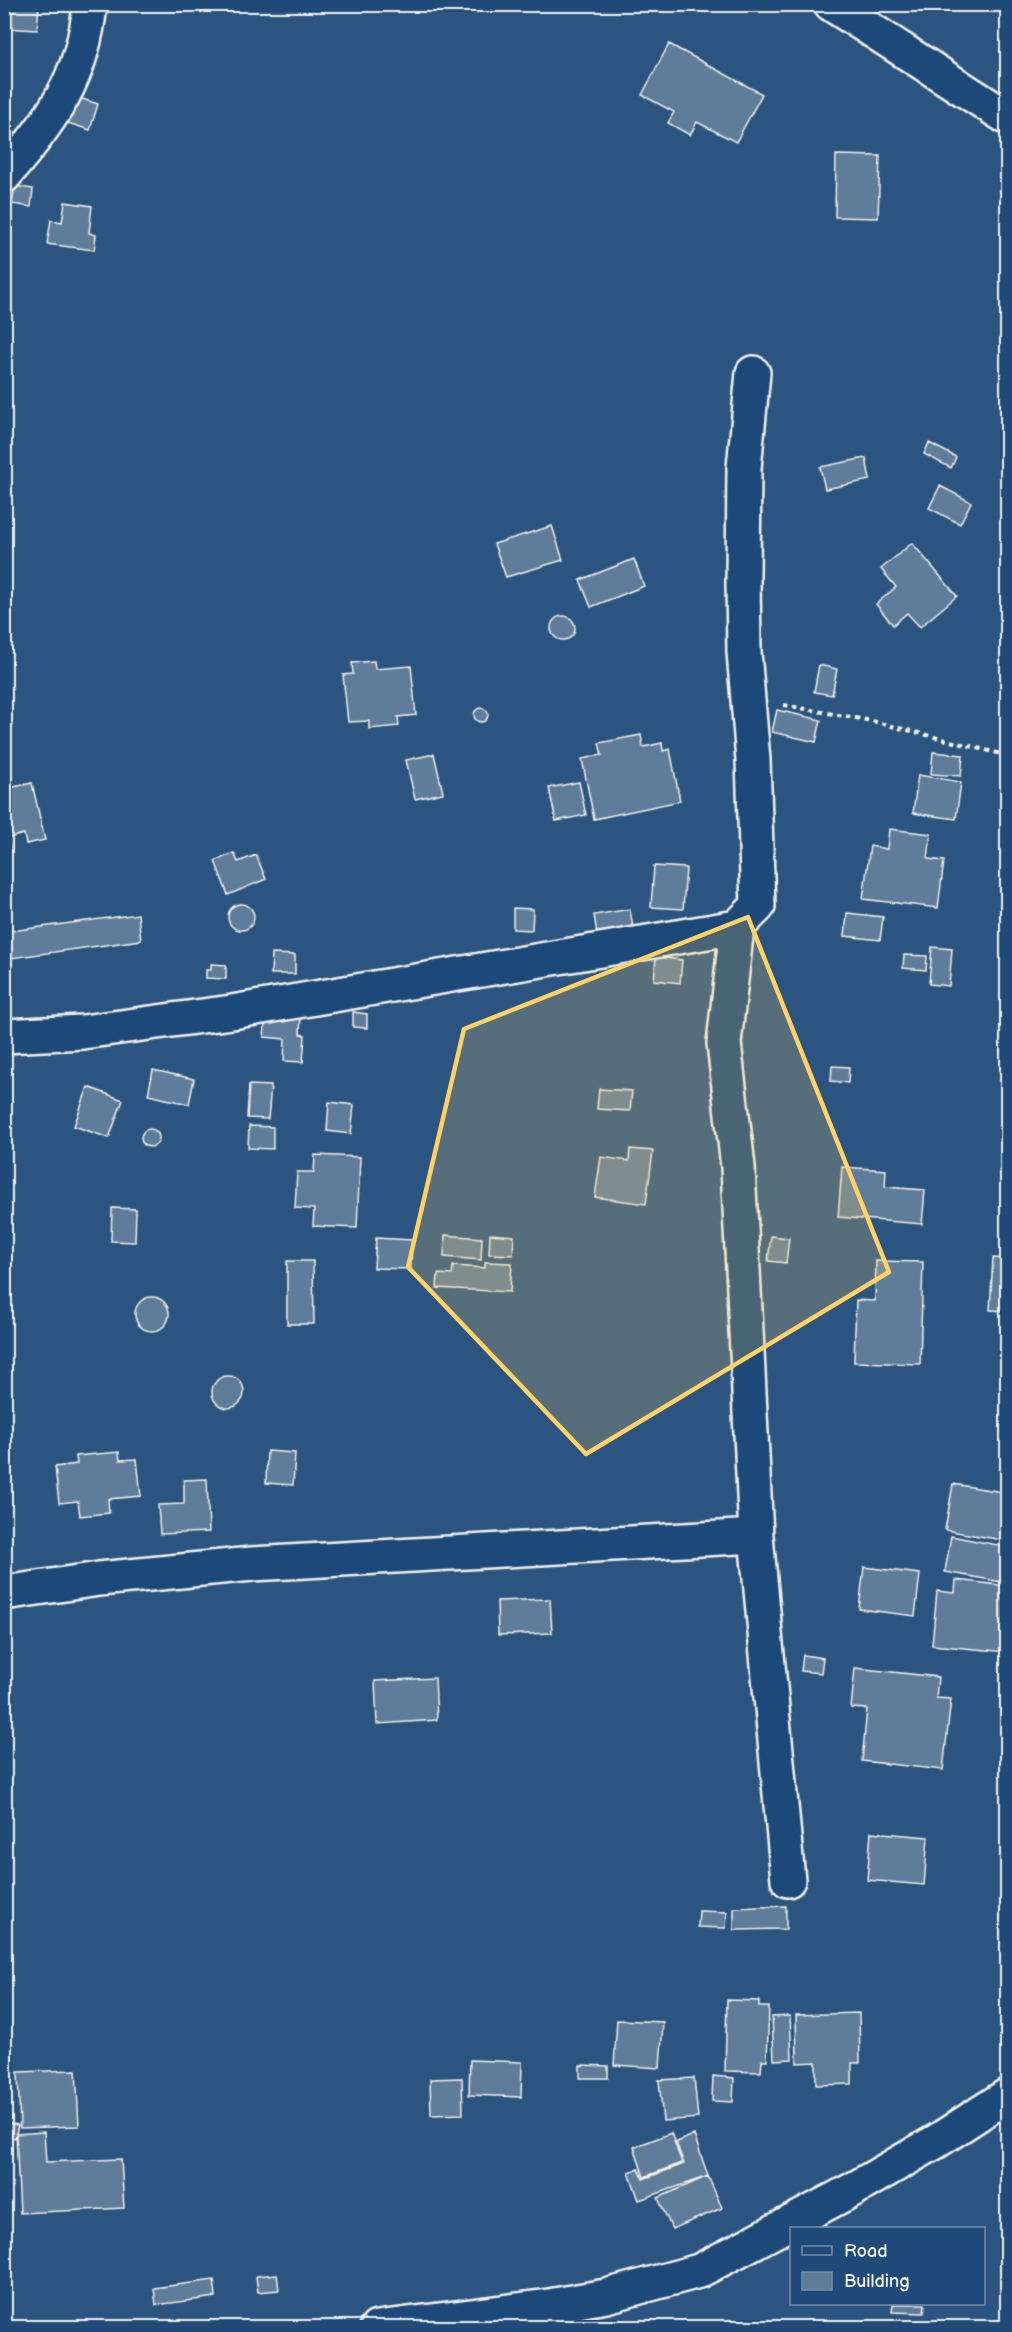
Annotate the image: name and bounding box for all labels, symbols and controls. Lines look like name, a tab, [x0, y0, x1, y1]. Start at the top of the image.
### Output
legend	[790, 2227, 985, 2305]
text: Road	[844, 2241, 888, 2262]
text: Building	[844, 2271, 910, 2292]

